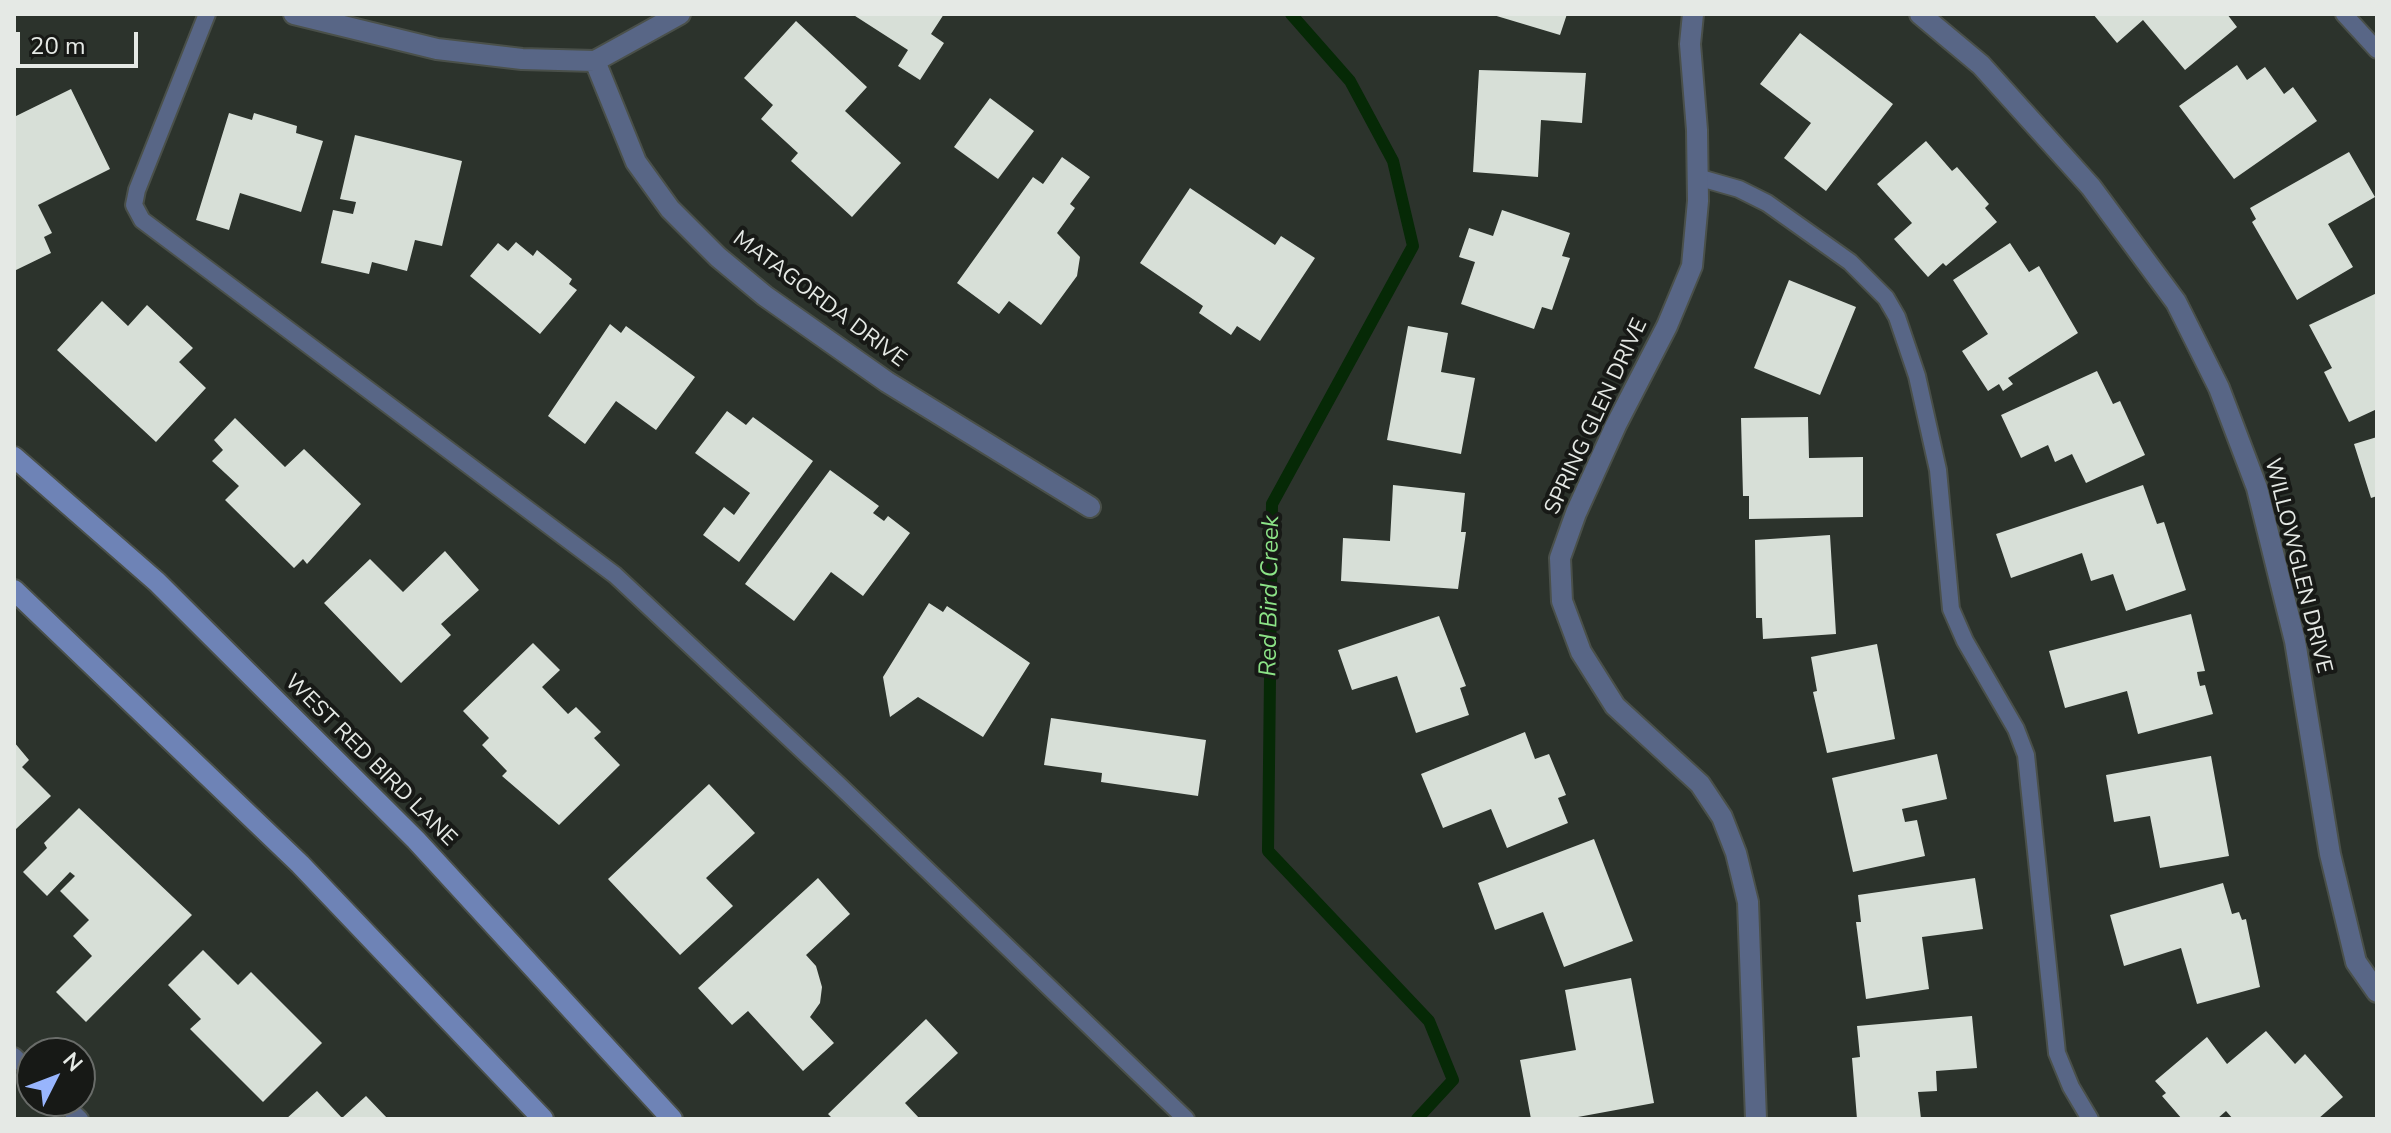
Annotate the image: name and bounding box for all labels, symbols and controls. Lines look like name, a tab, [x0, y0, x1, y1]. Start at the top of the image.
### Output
scale bar	[20, 16, 142, 66]
text: 20 m	[30, 30, 86, 62]
street label: MATAGORDA DRIVE	[727, 226, 911, 374]
street label: SPRING GLEN DRIVE	[1540, 315, 1654, 519]
street label: WILLOWGLEN DRIVE	[2258, 456, 2336, 676]
water label: Red Bird Creek	[1255, 515, 1287, 677]
street label: WEST RED BIRD LANE	[279, 670, 461, 852]
north arrow	[16, 1037, 96, 1117]
text: N	[56, 1046, 89, 1078]

